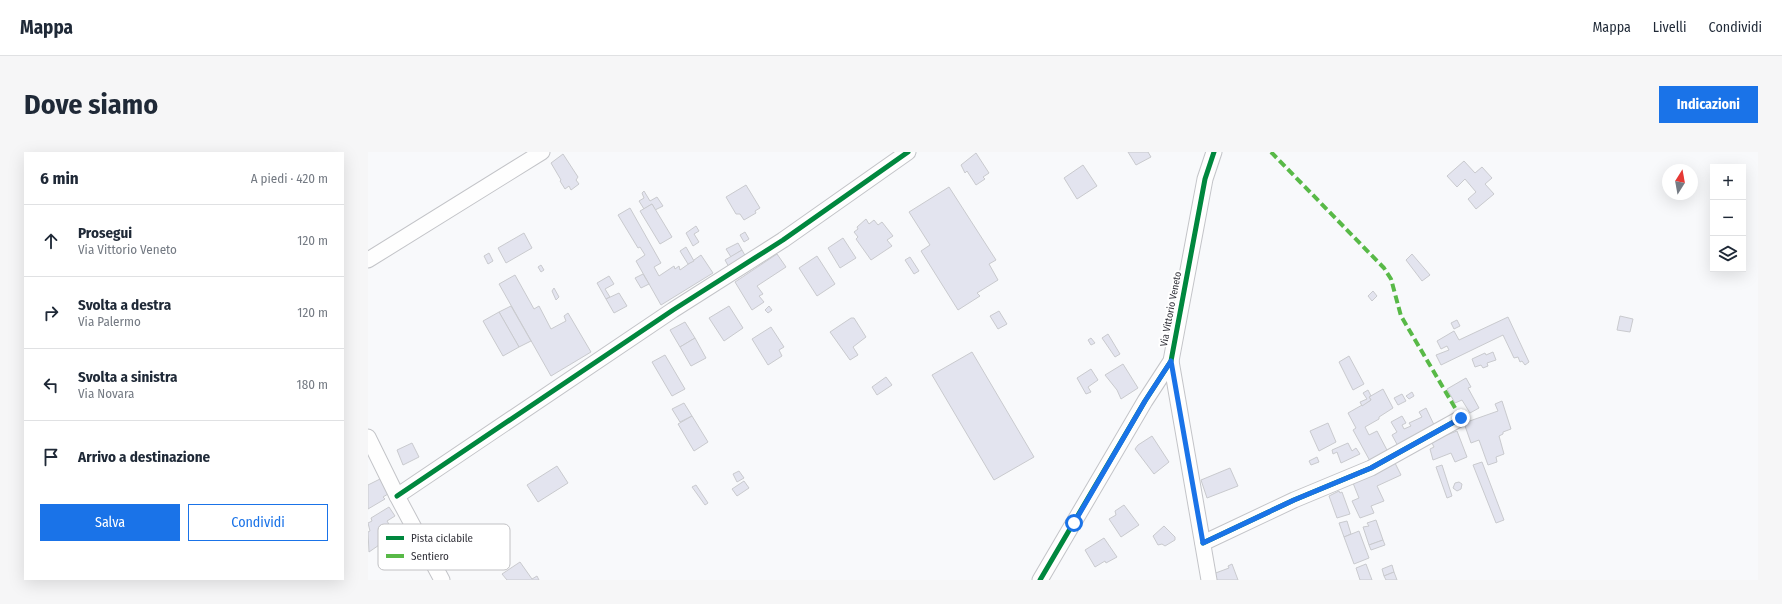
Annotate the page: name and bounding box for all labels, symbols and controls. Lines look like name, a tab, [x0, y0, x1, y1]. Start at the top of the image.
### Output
text: Mappa	[20, 16, 73, 39]
text: Mappa	[1592, 19, 1631, 36]
text: Livelli	[1653, 19, 1687, 36]
text: Condividi	[1709, 19, 1762, 36]
button: Indicazioni	[1659, 86, 1758, 123]
text: Dove siamo	[24, 88, 158, 121]
north arrow	[1662, 164, 1698, 200]
map controls	[1710, 164, 1746, 272]
button: +	[1710, 164, 1746, 200]
text: 6 min	[40, 168, 79, 189]
text: A piedi · 420 m	[251, 171, 328, 186]
button: −	[1710, 200, 1746, 236]
text: Prosegui	[78, 224, 132, 242]
icon: ahead	[40, 230, 62, 252]
text: 120 m	[297, 233, 328, 248]
button: layers	[1710, 236, 1746, 272]
text: Via Vittorio Veneto	[78, 242, 177, 257]
street label: Via Vittorio Veneto	[1158, 270, 1184, 348]
text: Svolta a destra	[78, 296, 171, 314]
icon: right	[40, 302, 62, 324]
text: 120 m	[297, 305, 328, 320]
text: Via Palermo	[78, 314, 141, 329]
text: Svolta a sinistra	[78, 368, 178, 386]
icon: left	[40, 374, 62, 396]
text: 180 m	[297, 377, 328, 392]
text: Via Novara	[78, 386, 134, 401]
route end	[1452, 409, 1470, 427]
icon: arrive	[40, 446, 62, 468]
text: Arrivo a destinazione	[78, 448, 210, 466]
button: Salva	[40, 504, 180, 541]
button: Condividi	[188, 504, 328, 541]
route start	[1065, 514, 1083, 532]
legend	[378, 524, 510, 570]
text: Pista ciclabile	[411, 532, 473, 545]
text: Sentiero	[411, 550, 449, 563]

